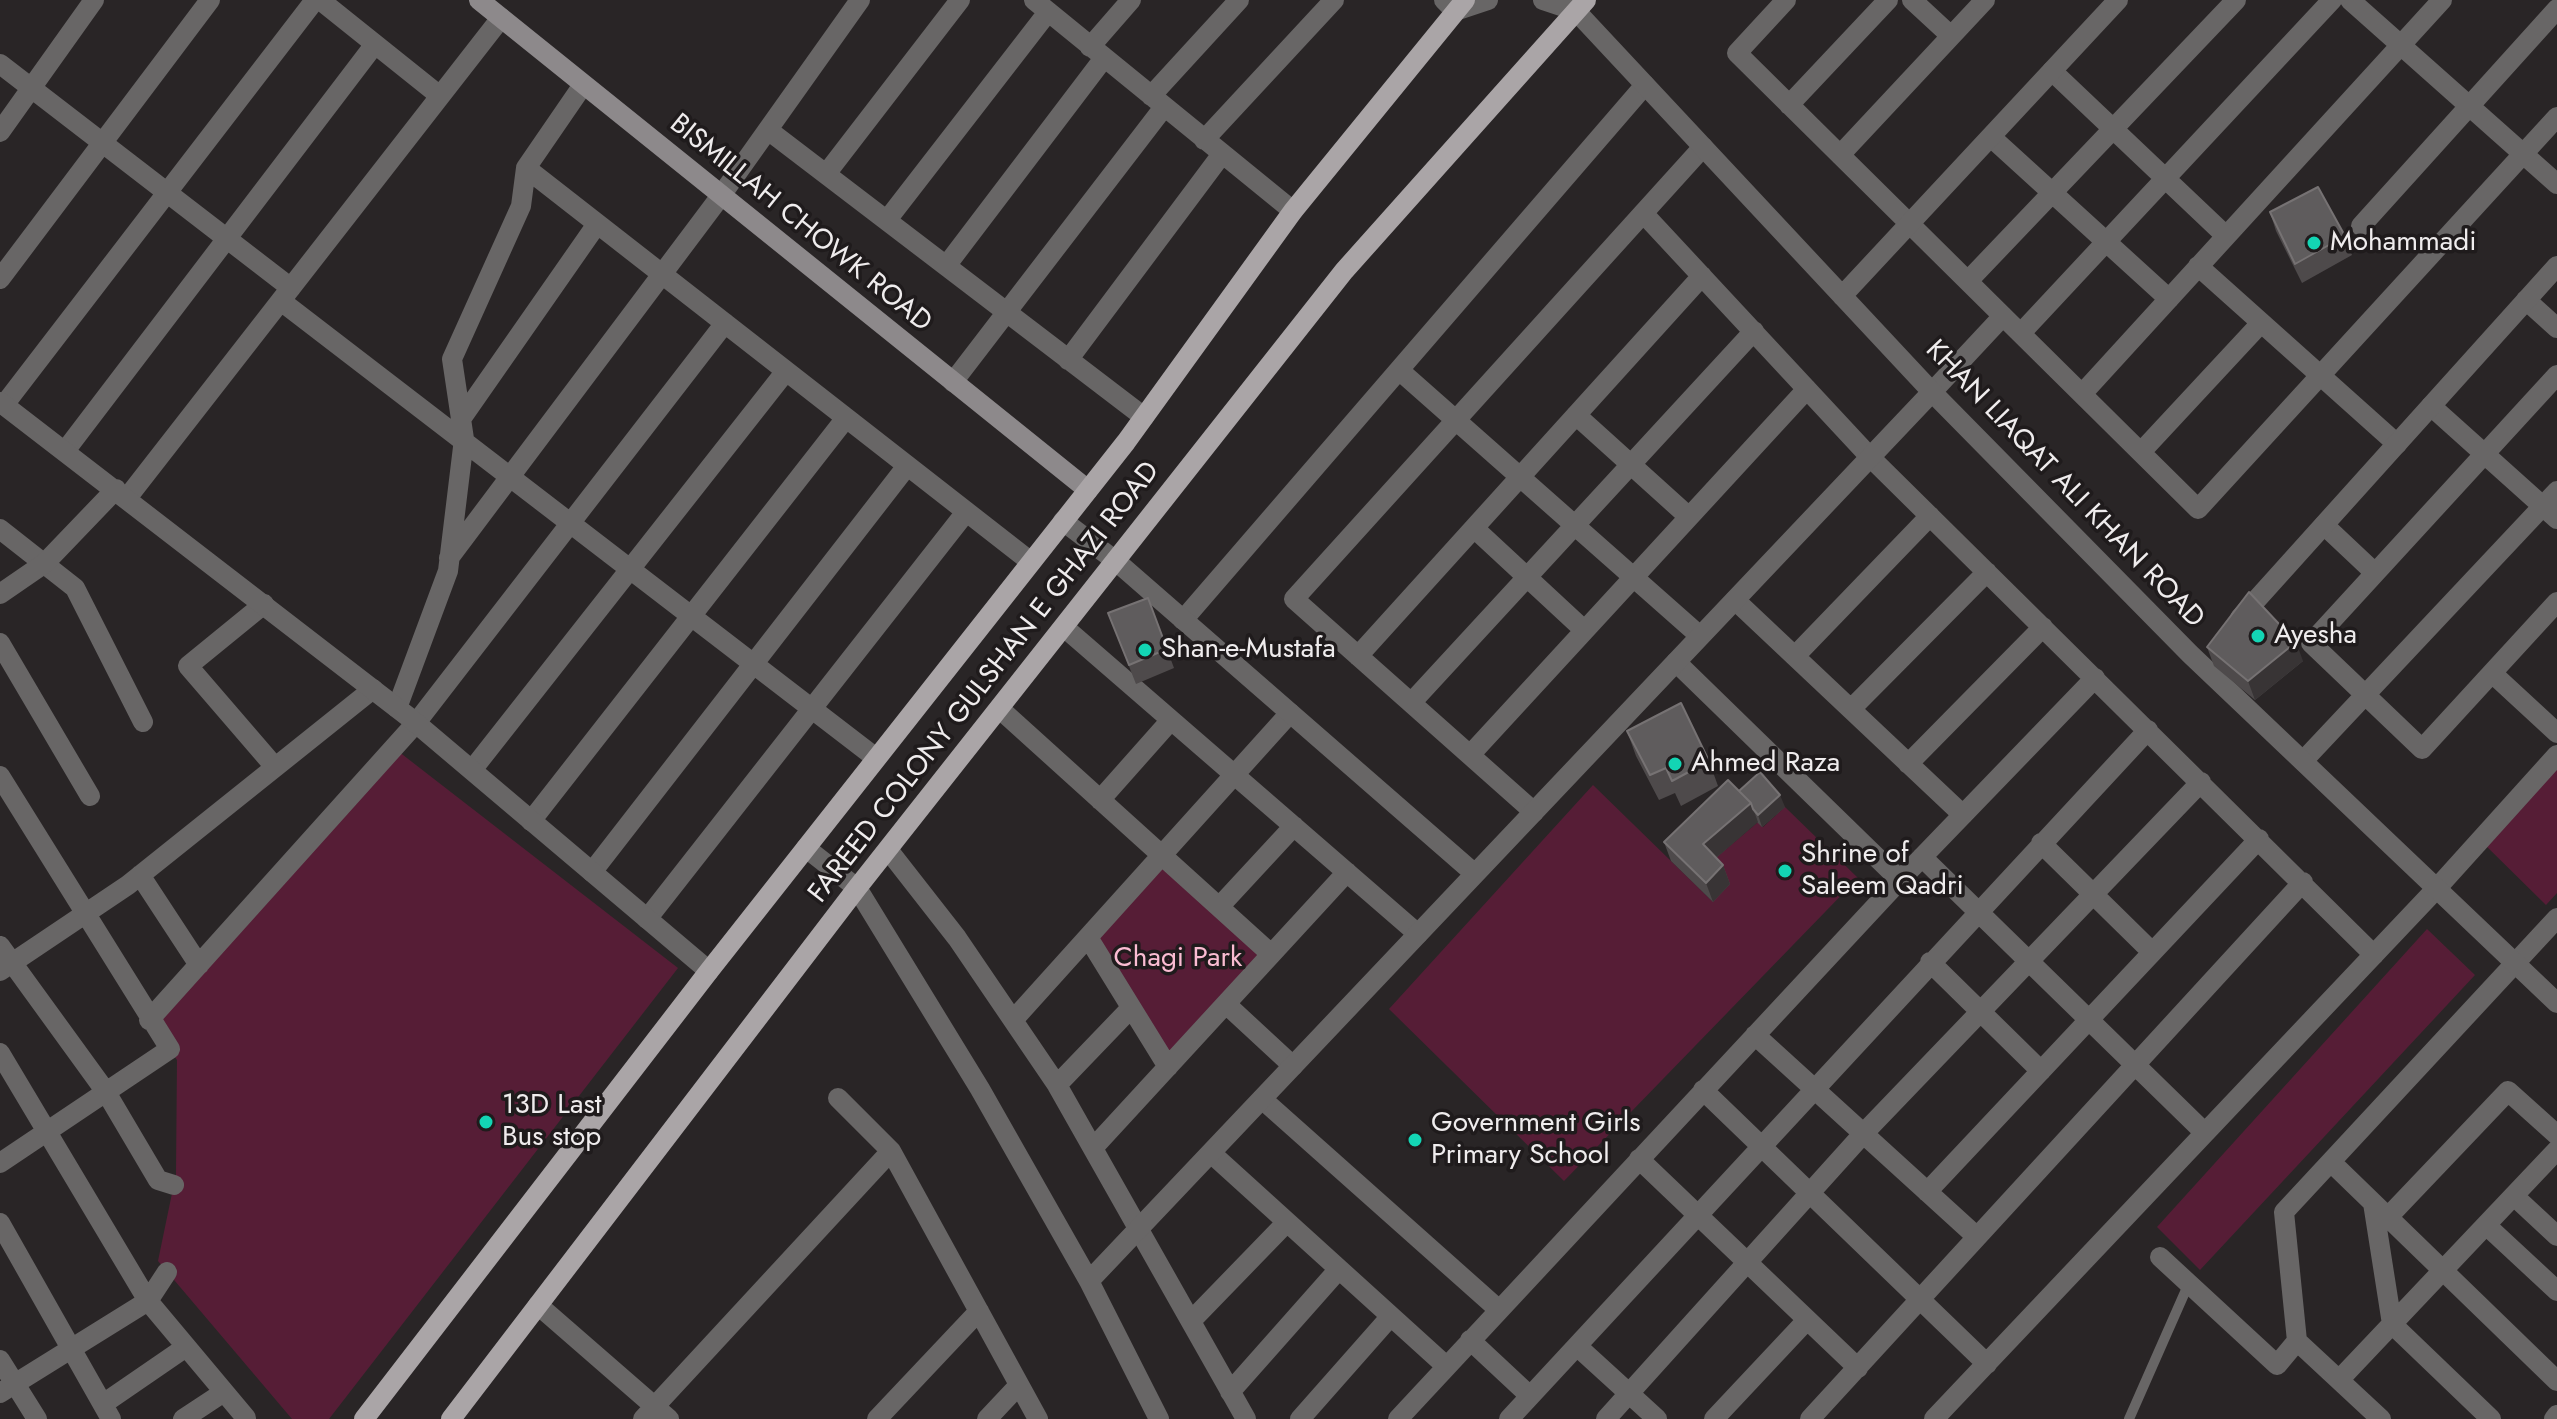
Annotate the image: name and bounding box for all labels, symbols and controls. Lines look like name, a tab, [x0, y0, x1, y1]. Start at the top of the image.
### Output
street label: BISMILLAH CHOWK ROAD	[662, 108, 938, 340]
place label: Mohammadi	[2330, 226, 2477, 260]
marker: Mohammadi	[2305, 234, 2323, 252]
street label: KHAN LIAQAT ALI KHAN ROAD	[1918, 334, 2210, 636]
street label: FAREED COLONY GULSHAN E GHAZI ROAD	[802, 456, 1168, 910]
place label: Ayesha	[2274, 619, 2357, 653]
marker: Ayesha	[2249, 627, 2267, 645]
place label: Shan-e-Mustafa	[1161, 633, 1336, 667]
marker: Shan-e-Mustafa	[1136, 641, 1154, 659]
place label: Ahmed Raza	[1691, 747, 1840, 781]
marker: Ahmed Raza	[1666, 755, 1684, 773]
place label: Shrine of Saleem Qadri	[1801, 838, 1964, 904]
marker: Shrine of Saleem Qadri	[1776, 862, 1794, 880]
park label: Chagi Park	[1114, 942, 1242, 976]
place label: 13D Last Bus stop	[502, 1089, 601, 1155]
place label: Government Girls Primary School	[1431, 1107, 1641, 1173]
marker: 13D Last Bus stop	[477, 1113, 495, 1131]
marker: Government Girls Primary School	[1406, 1131, 1424, 1149]

